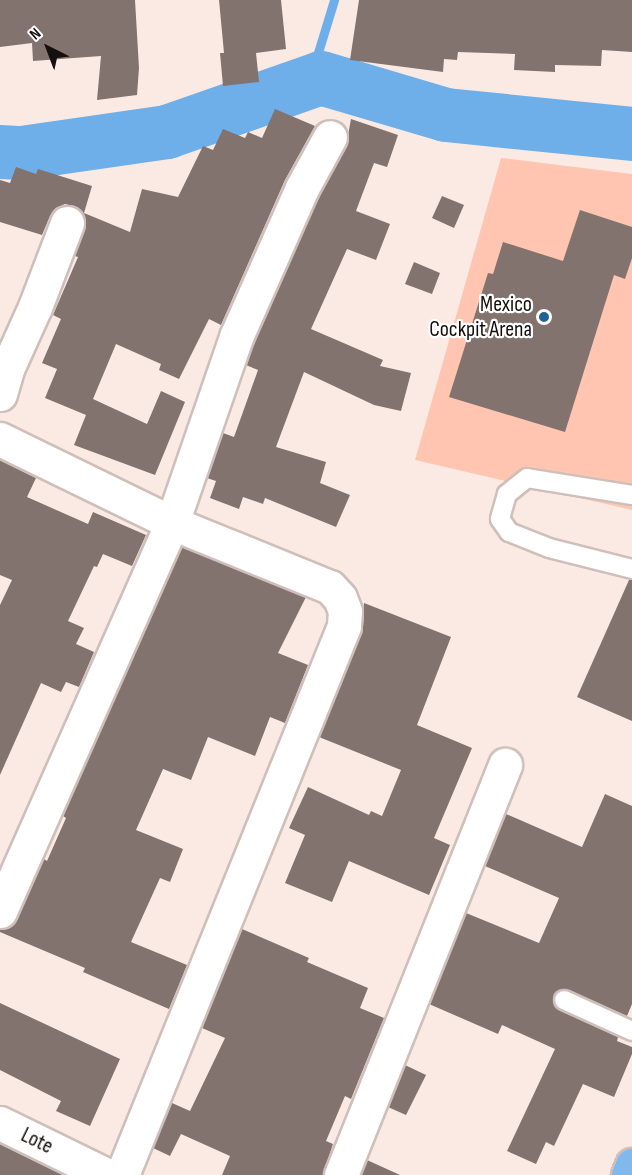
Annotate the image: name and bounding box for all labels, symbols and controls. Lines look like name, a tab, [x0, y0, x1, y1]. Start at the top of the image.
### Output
north arrow	[18, 18, 78, 78]
text: N	[26, 24, 45, 44]
place label: Mexico Cockpit Arena	[429, 291, 532, 342]
marker: Mexico Cockpit Arena	[537, 310, 551, 324]
street label: Lote	[17, 1122, 57, 1160]

